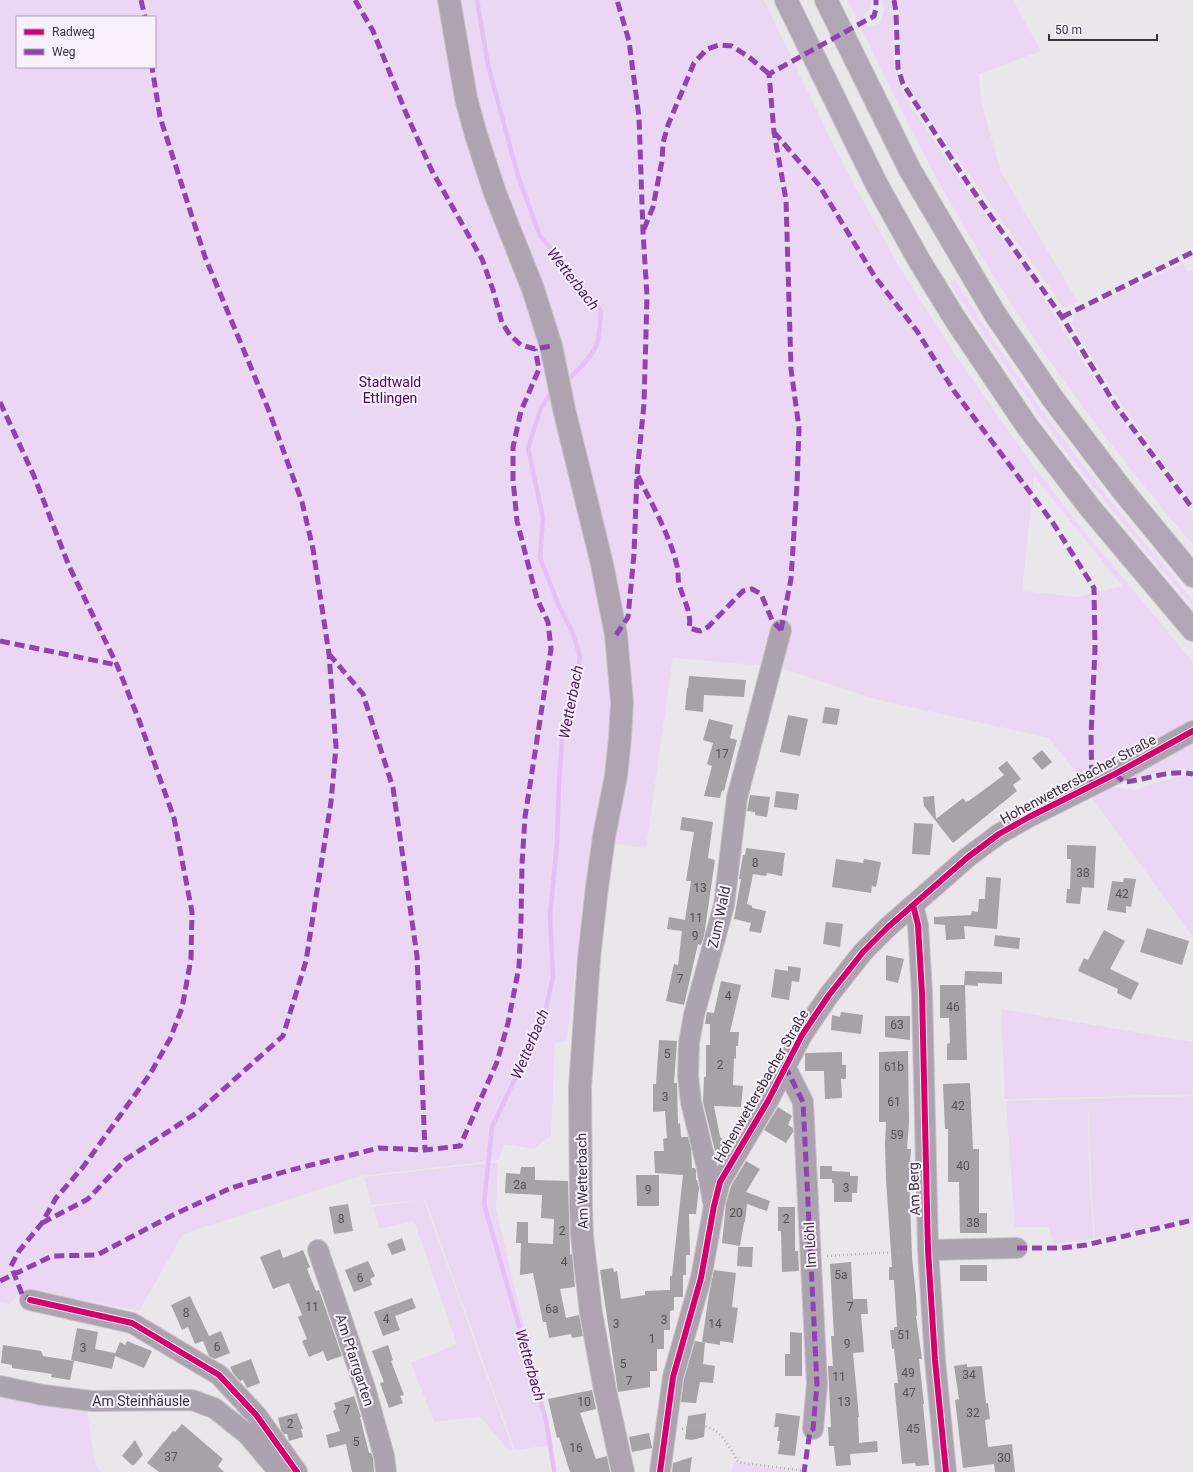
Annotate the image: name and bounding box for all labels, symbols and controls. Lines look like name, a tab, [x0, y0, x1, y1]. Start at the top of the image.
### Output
legend	[16, 16, 156, 68]
scale bar	[1049, 16, 1157, 42]
text: 50 m	[1055, 23, 1082, 37]
text: Radweg	[52, 25, 95, 39]
text: Weg	[52, 45, 76, 59]
water label: Wetterbach	[543, 244, 603, 314]
park label: Stadtwald Ettlingen	[359, 374, 421, 406]
water label: Wetterbach	[555, 664, 587, 740]
street label: Hohenwettersbacher Straße	[997, 731, 1159, 827]
house number: 17	[715, 747, 729, 761]
house number: 8	[752, 856, 759, 870]
house number: 38	[1076, 866, 1090, 880]
house number: 13	[693, 881, 707, 895]
street label: Zum Wald	[705, 885, 733, 949]
house number: 42	[1115, 887, 1129, 901]
house number: 11	[689, 911, 703, 925]
house number: 9	[692, 929, 698, 943]
house number: 7	[677, 972, 684, 986]
house number: 4	[725, 989, 732, 1003]
house number: 46	[946, 1000, 960, 1014]
water label: Wetterbach	[507, 1006, 553, 1082]
street label: Hohenwettersbacher Straße	[711, 1007, 811, 1165]
house number: 63	[890, 1018, 904, 1032]
house number: 5	[664, 1047, 671, 1061]
house number: 2	[717, 1058, 724, 1072]
house number: 61b	[884, 1060, 904, 1074]
house number: 3	[662, 1090, 668, 1104]
house number: 61	[887, 1095, 901, 1109]
house number: 42	[951, 1099, 965, 1113]
house number: 59	[890, 1128, 904, 1142]
street label: Am Wetterbach	[573, 1133, 591, 1229]
house number: 40	[956, 1159, 970, 1173]
street label: Am Berg	[905, 1162, 923, 1216]
house number: 2a	[513, 1178, 527, 1192]
house number: 3	[843, 1181, 849, 1195]
house number: 9	[645, 1183, 651, 1197]
house number: 20	[729, 1206, 743, 1220]
house number: 8	[338, 1212, 345, 1226]
house number: 2	[783, 1212, 790, 1226]
house number: 38	[966, 1216, 980, 1230]
street label: Im Löhl	[801, 1222, 819, 1268]
house number: 2	[559, 1224, 566, 1238]
house number: 4	[561, 1255, 568, 1269]
house number: 5a	[834, 1268, 848, 1282]
house number: 6	[357, 1271, 364, 1285]
house number: 11	[305, 1300, 319, 1314]
house number: 7	[847, 1300, 854, 1314]
house number: 6a	[545, 1302, 559, 1316]
house number: 8	[183, 1306, 190, 1320]
street label: Am Pfarrgarten	[333, 1312, 377, 1408]
house number: 4	[383, 1312, 390, 1326]
house number: 3	[661, 1313, 667, 1327]
house number: 3	[613, 1317, 619, 1331]
house number: 14	[708, 1317, 722, 1331]
water label: Wetterbach	[511, 1327, 549, 1403]
house number: 51	[897, 1328, 911, 1342]
house number: 1	[649, 1332, 655, 1346]
house number: 9	[844, 1337, 850, 1351]
house number: 6	[214, 1340, 221, 1354]
house number: 3	[80, 1341, 86, 1355]
house number: 5	[620, 1357, 627, 1371]
house number: 49	[901, 1366, 915, 1380]
house number: 34	[962, 1368, 976, 1382]
house number: 11	[832, 1370, 846, 1384]
house number: 7	[626, 1374, 633, 1388]
house number: 47	[902, 1386, 916, 1400]
street label: Am Steinhäusle	[92, 1393, 190, 1409]
house number: 10	[577, 1395, 591, 1409]
house number: 13	[837, 1395, 851, 1409]
house number: 7	[344, 1403, 351, 1417]
house number: 32	[966, 1406, 980, 1420]
house number: 2	[287, 1417, 294, 1431]
house number: 45	[906, 1422, 920, 1436]
house number: 5	[353, 1435, 360, 1449]
house number: 16	[569, 1441, 583, 1455]
house number: 37	[164, 1450, 178, 1464]
house number: 30	[997, 1451, 1011, 1465]

